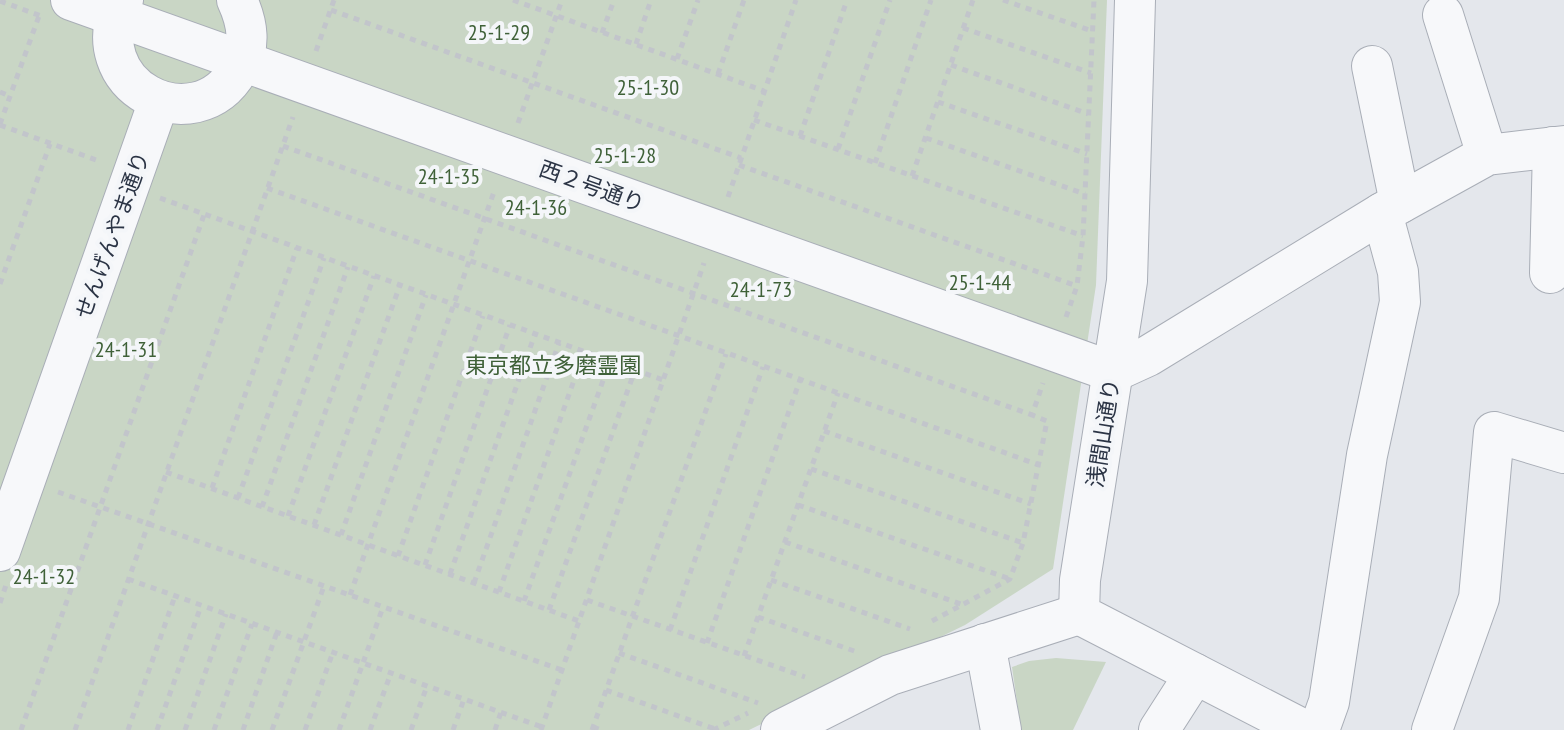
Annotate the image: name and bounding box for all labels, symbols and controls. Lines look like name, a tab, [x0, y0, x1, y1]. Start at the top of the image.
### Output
park label: 25-1-29	[468, 18, 530, 46]
park label: 25-1-30	[617, 73, 679, 101]
park label: 25-1-28	[594, 141, 656, 169]
street label: せんげんやま通り	[69, 148, 155, 322]
street label: 西２号通り	[536, 154, 648, 218]
park label: 24-1-35	[418, 162, 480, 190]
park label: 24-1-36	[505, 193, 567, 221]
park label: 25-1-44	[949, 268, 1011, 296]
park label: 24-1-73	[730, 275, 792, 303]
park label: 24-1-31	[95, 335, 157, 363]
park label: 東京都立多磨霊園	[465, 351, 641, 379]
street label: 浅間山通り	[1081, 376, 1125, 490]
park label: 24-1-32	[13, 562, 75, 590]

